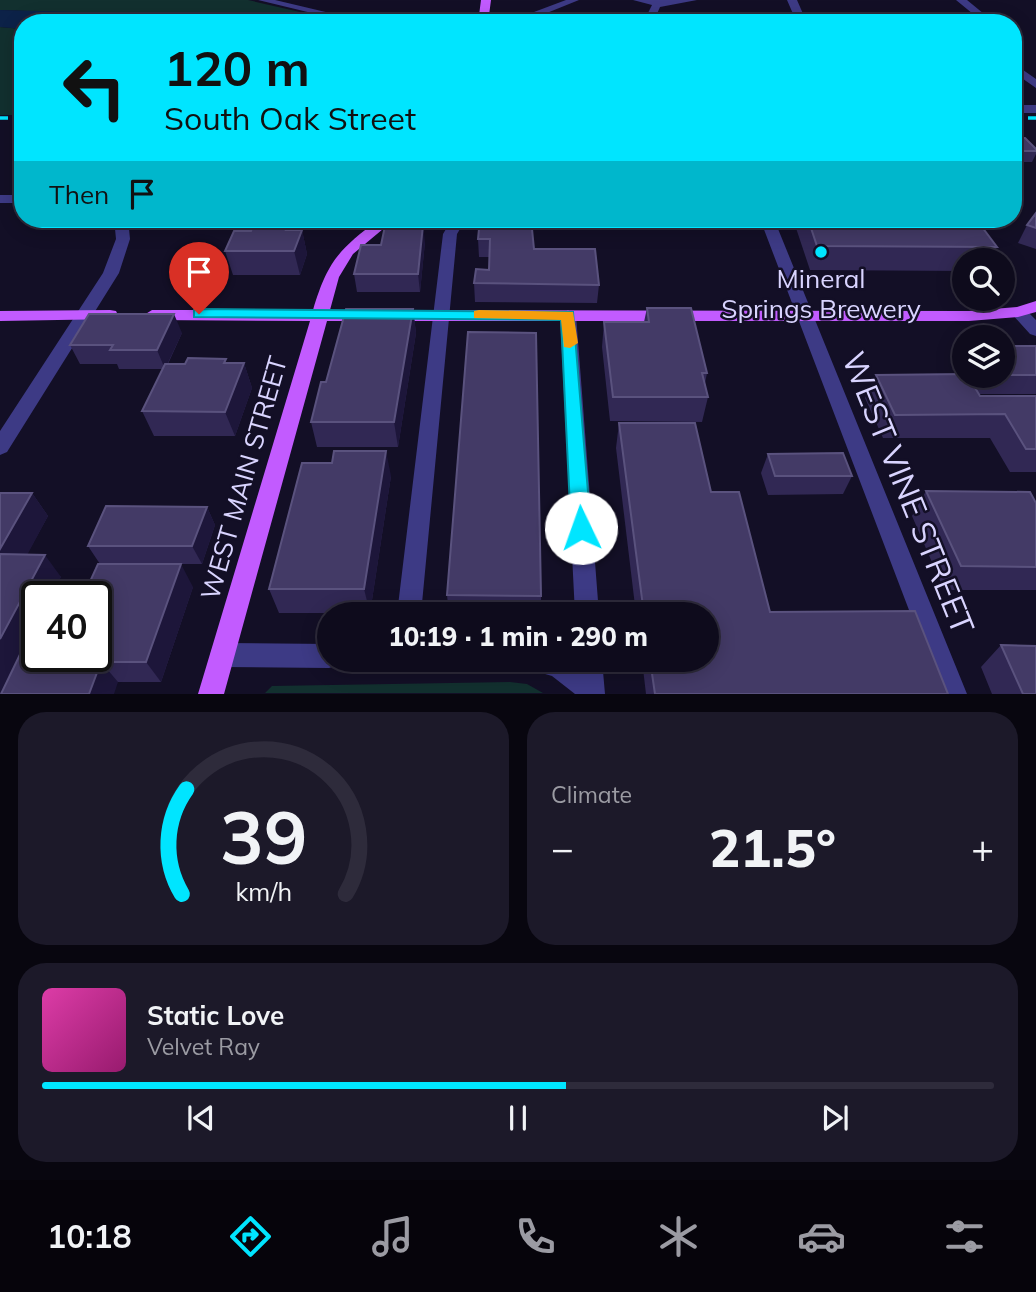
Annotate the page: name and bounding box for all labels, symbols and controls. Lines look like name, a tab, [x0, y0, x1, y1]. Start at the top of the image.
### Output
text: 120 m	[164, 37, 310, 98]
icon: left	[49, 42, 140, 133]
text: South Oak Street	[164, 98, 416, 138]
icon: arrive	[123, 175, 161, 213]
text: Then	[49, 178, 109, 211]
pin	[169, 242, 229, 314]
marker: Mineral Springs Brewery	[813, 244, 829, 260]
map controls	[952, 248, 1015, 388]
button: search	[952, 248, 1015, 311]
icon: arrive	[180, 253, 218, 291]
place label: Mineral Springs Brewery	[721, 262, 921, 325]
button: layers	[952, 325, 1015, 388]
street label: WEST VINE STREET	[834, 346, 984, 639]
street label: WEST MAIN STREET	[193, 352, 294, 604]
position arrow	[544, 491, 618, 565]
speed limit sign: 40	[21, 581, 112, 672]
text: 10:19 · 1 min · 290 m	[388, 620, 648, 653]
text: Climate	[551, 780, 632, 809]
text: 39	[220, 792, 307, 883]
text: 21.5°	[709, 815, 836, 880]
text: −	[551, 824, 574, 872]
text: +	[971, 824, 994, 872]
text: km/h	[235, 876, 292, 907]
text: Static Love	[147, 999, 284, 1032]
text: Velvet Ray	[147, 1032, 260, 1061]
icon: previous	[182, 1099, 220, 1137]
icon: pause	[499, 1099, 537, 1137]
icon: next	[816, 1099, 854, 1137]
icon: directions	[226, 1212, 275, 1261]
icon: music	[368, 1212, 417, 1261]
icon: phone	[511, 1212, 560, 1261]
icon: climate	[654, 1212, 703, 1261]
icon: car	[797, 1212, 846, 1261]
icon: filters	[940, 1212, 989, 1261]
text: 10:18	[47, 1216, 132, 1256]

